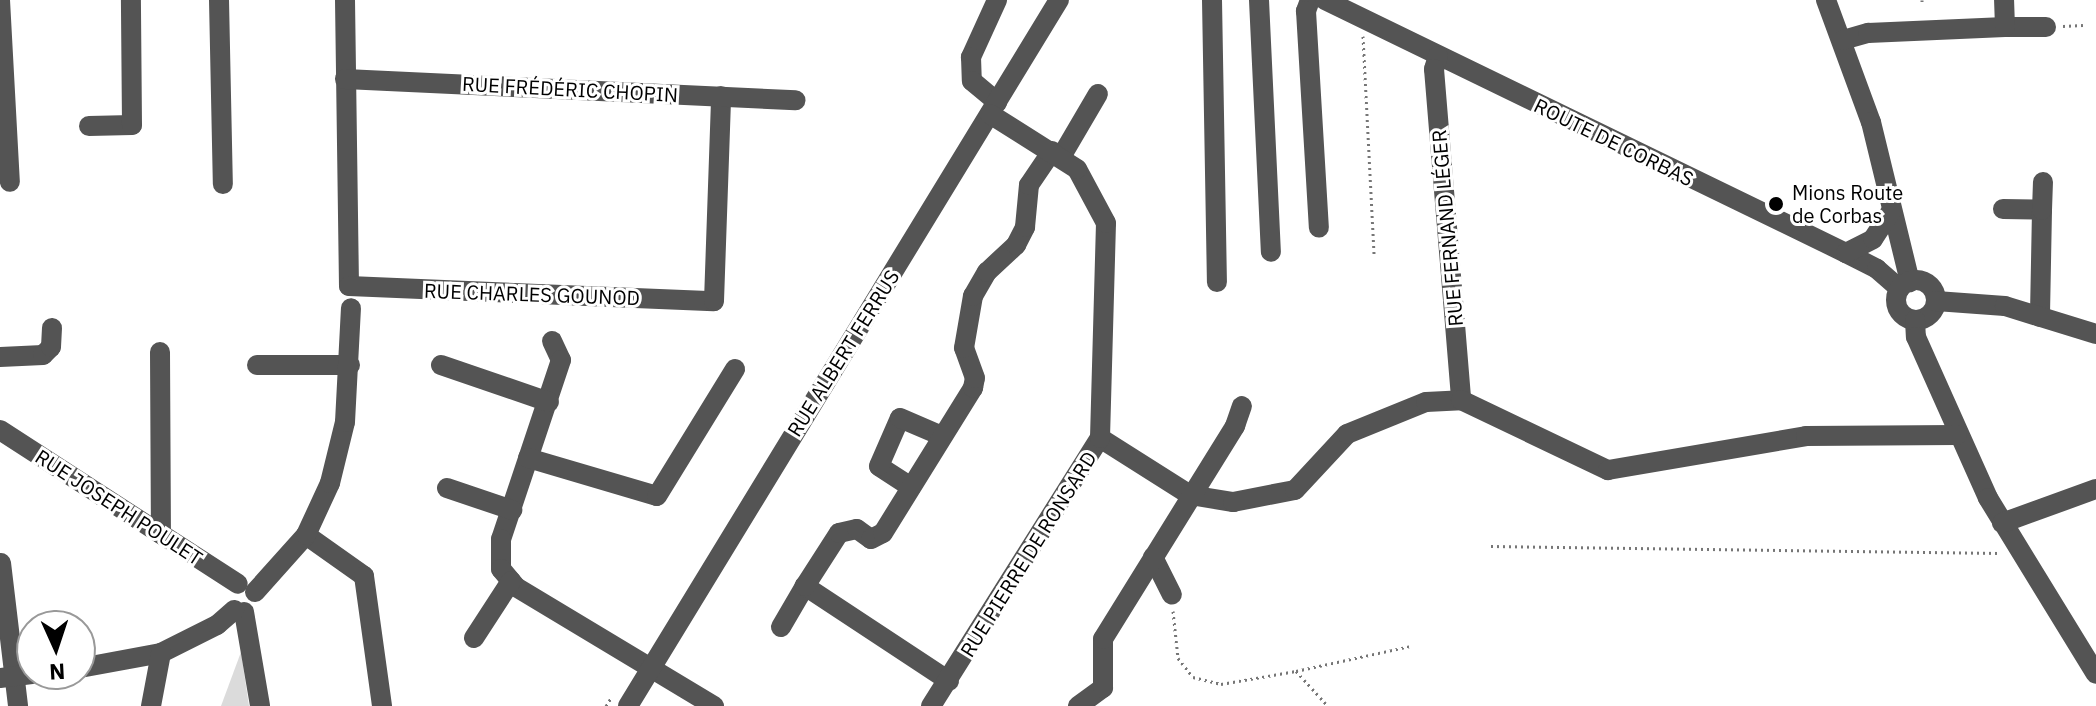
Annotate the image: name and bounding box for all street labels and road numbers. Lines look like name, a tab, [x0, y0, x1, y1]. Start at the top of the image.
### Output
street label: RUE FRÉDÉRIC CHOPIN	[461, 71, 679, 107]
street label: ROUTE DE CORBAS	[1530, 93, 1698, 191]
street label: RUE FERNAND LÉGER	[1426, 129, 1468, 327]
street label: RUE ALBERT FERRUS	[782, 265, 904, 441]
street label: RUE CHARLES GOUNOD	[424, 278, 640, 310]
street label: RUE JOSEPH POULET	[31, 444, 207, 570]
street label: RUE PIERRE DE RONSARD	[955, 447, 1101, 661]

